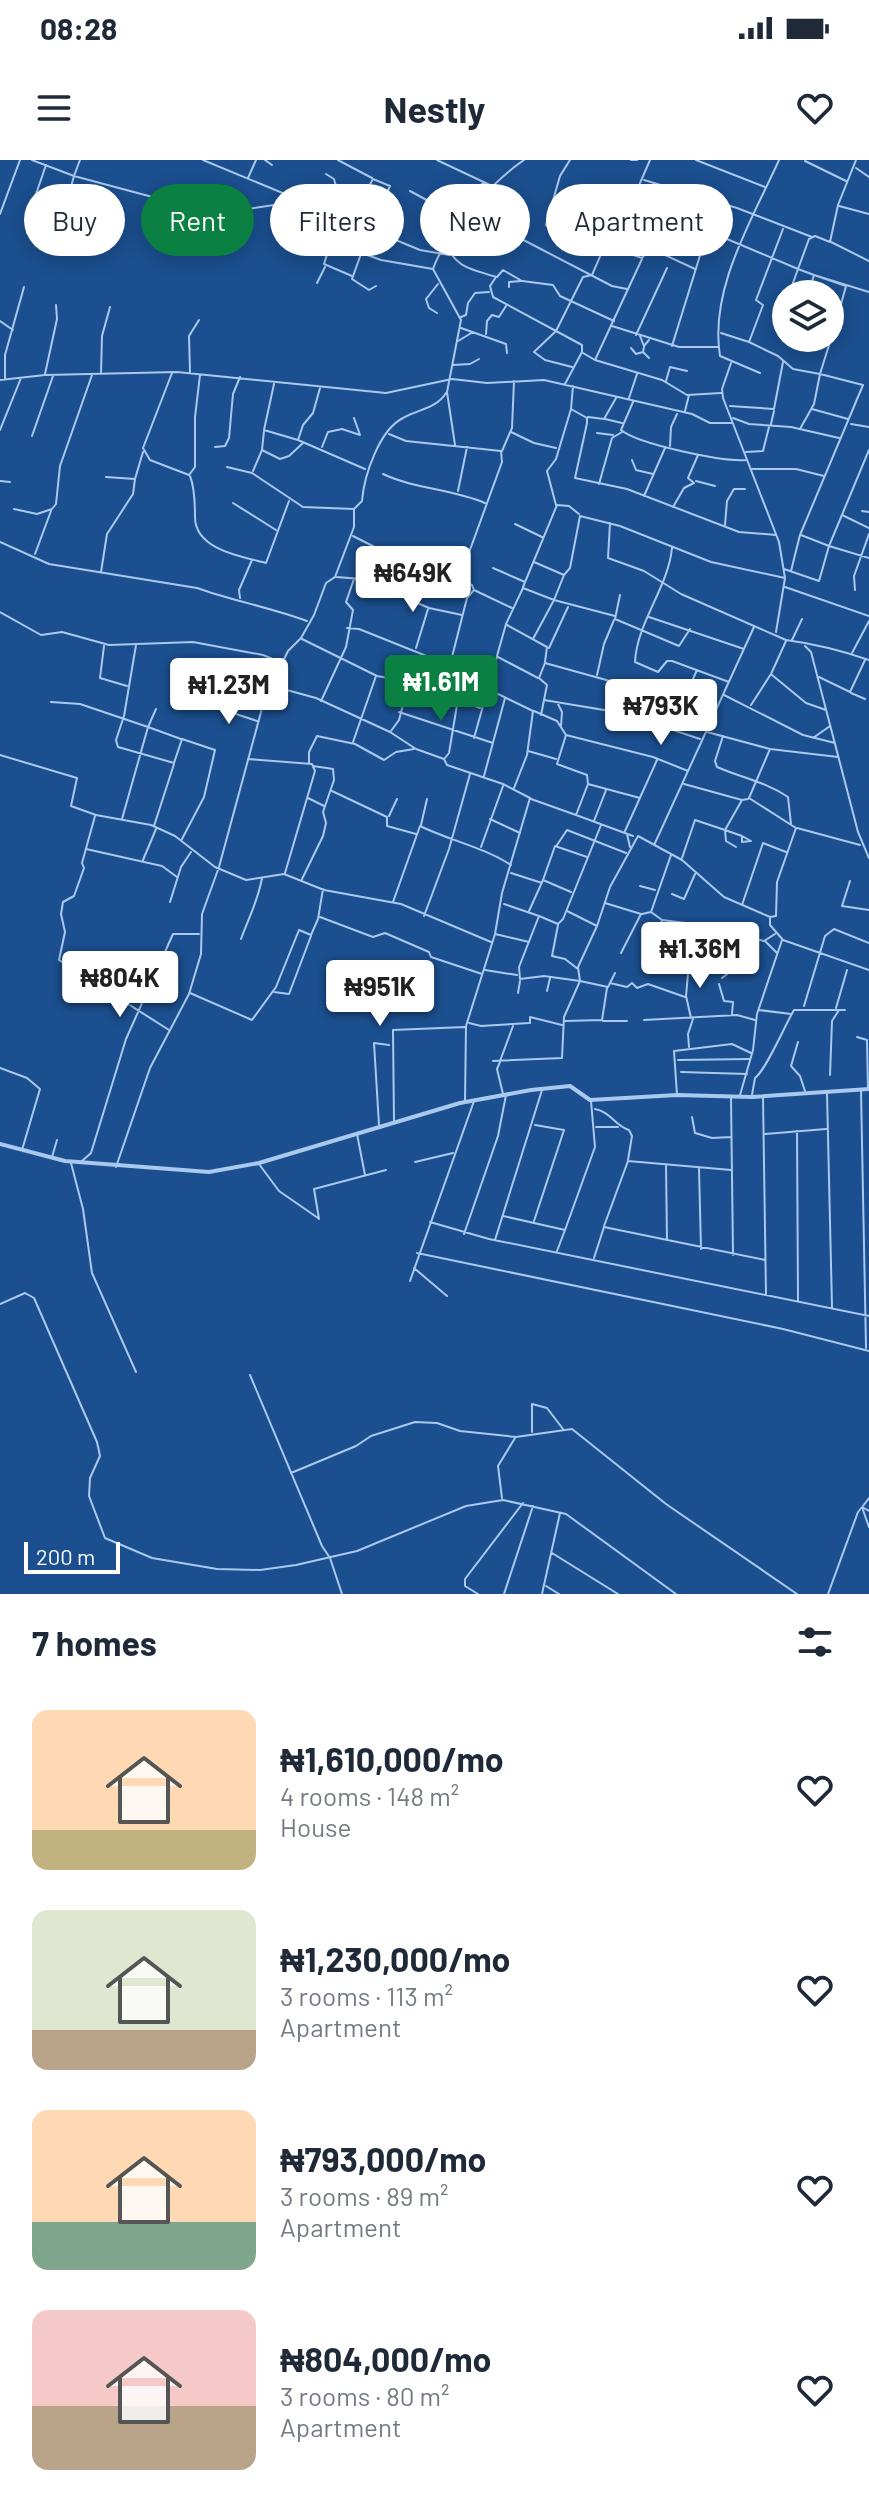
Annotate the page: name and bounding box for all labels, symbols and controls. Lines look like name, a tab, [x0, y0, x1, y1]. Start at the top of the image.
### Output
text: 08:28	[40, 10, 117, 46]
icon: menu	[32, 86, 76, 130]
icon: heart	[793, 86, 837, 130]
text: Nestly	[384, 87, 486, 130]
chip: Buy	[24, 184, 125, 256]
chip: Rent	[141, 184, 254, 256]
chip: Filters	[270, 184, 404, 256]
chip: New	[420, 184, 530, 256]
chip: Apartment	[546, 184, 733, 256]
map controls	[772, 280, 844, 352]
button: layers	[772, 280, 844, 352]
pin: ₦649K	[357, 546, 469, 614]
text: ₦649K	[374, 556, 452, 587]
pin: ₦1.61M	[376, 655, 506, 723]
pin: ₦1.23M	[164, 658, 294, 726]
text: ₦1.61M	[403, 665, 479, 696]
text: ₦1.23M	[188, 668, 270, 699]
pin: ₦793K	[605, 679, 717, 747]
text: ₦793K	[623, 689, 699, 720]
pin: ₦1.36M	[635, 922, 765, 990]
text: ₦1.36M	[659, 932, 741, 963]
pin: ₦804K	[64, 951, 176, 1019]
pin: ₦951K	[324, 960, 436, 1028]
text: ₦804K	[80, 961, 160, 992]
text: ₦951K	[344, 970, 416, 1001]
scale bar	[24, 1538, 120, 1574]
text: 200 m	[36, 1543, 95, 1569]
icon: filters	[793, 1620, 837, 1664]
text: 7 homes	[32, 1622, 157, 1663]
text: ₦1,610,000/mo	[280, 1738, 504, 1779]
icon: home	[96, 1742, 192, 1838]
icon: heart	[793, 1768, 837, 1812]
text: 4 rooms · 148 m²	[280, 1780, 459, 1811]
text: House	[280, 1811, 351, 1842]
text: ₦1,230,000/mo	[280, 1938, 511, 1979]
icon: home	[96, 1942, 192, 2038]
icon: heart	[793, 1968, 837, 2012]
text: 3 rooms · 113 m²	[280, 1980, 453, 2011]
text: Apartment	[280, 2011, 401, 2042]
text: ₦793,000/mo	[280, 2138, 486, 2179]
icon: home	[96, 2142, 192, 2238]
icon: heart	[793, 2168, 837, 2212]
text: 3 rooms · 89 m²	[280, 2180, 448, 2211]
text: Apartment	[280, 2211, 401, 2242]
text: ₦804,000/mo	[280, 2338, 492, 2379]
icon: home	[96, 2342, 192, 2438]
icon: heart	[793, 2368, 837, 2412]
text: 3 rooms · 80 m²	[280, 2380, 450, 2411]
text: Apartment	[280, 2411, 401, 2442]

